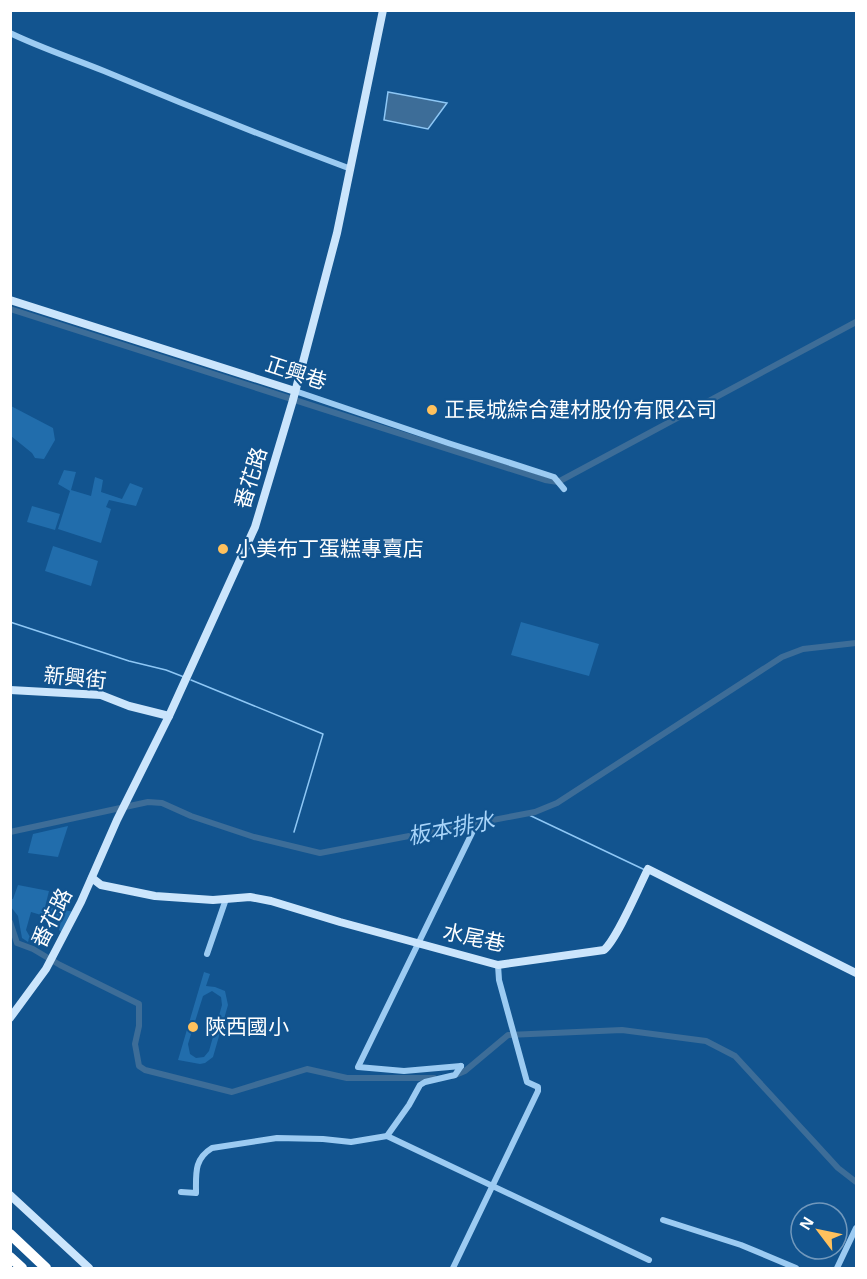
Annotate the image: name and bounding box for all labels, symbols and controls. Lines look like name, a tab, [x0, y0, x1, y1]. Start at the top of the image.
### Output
street label: 正興巷	[263, 352, 330, 393]
place label: 正長城綜合建材股份有限公司	[444, 398, 717, 421]
marker: 正長城綜合建材股份有限公司	[425, 403, 439, 417]
street label: 番花路	[230, 444, 271, 511]
place label: 小美布丁蛋糕專賣店	[235, 537, 424, 560]
marker: 小美布丁蛋糕專賣店	[216, 542, 230, 556]
street label: 新興街	[43, 663, 108, 692]
water label: 板本排水	[406, 808, 498, 849]
street label: 番花路	[27, 884, 76, 951]
street label: 水尾巷	[441, 920, 507, 955]
place label: 陝西國小	[205, 1015, 289, 1038]
marker: 陝西國小	[186, 1020, 200, 1034]
north arrow	[789, 1201, 849, 1261]
text: N	[796, 1214, 817, 1233]

